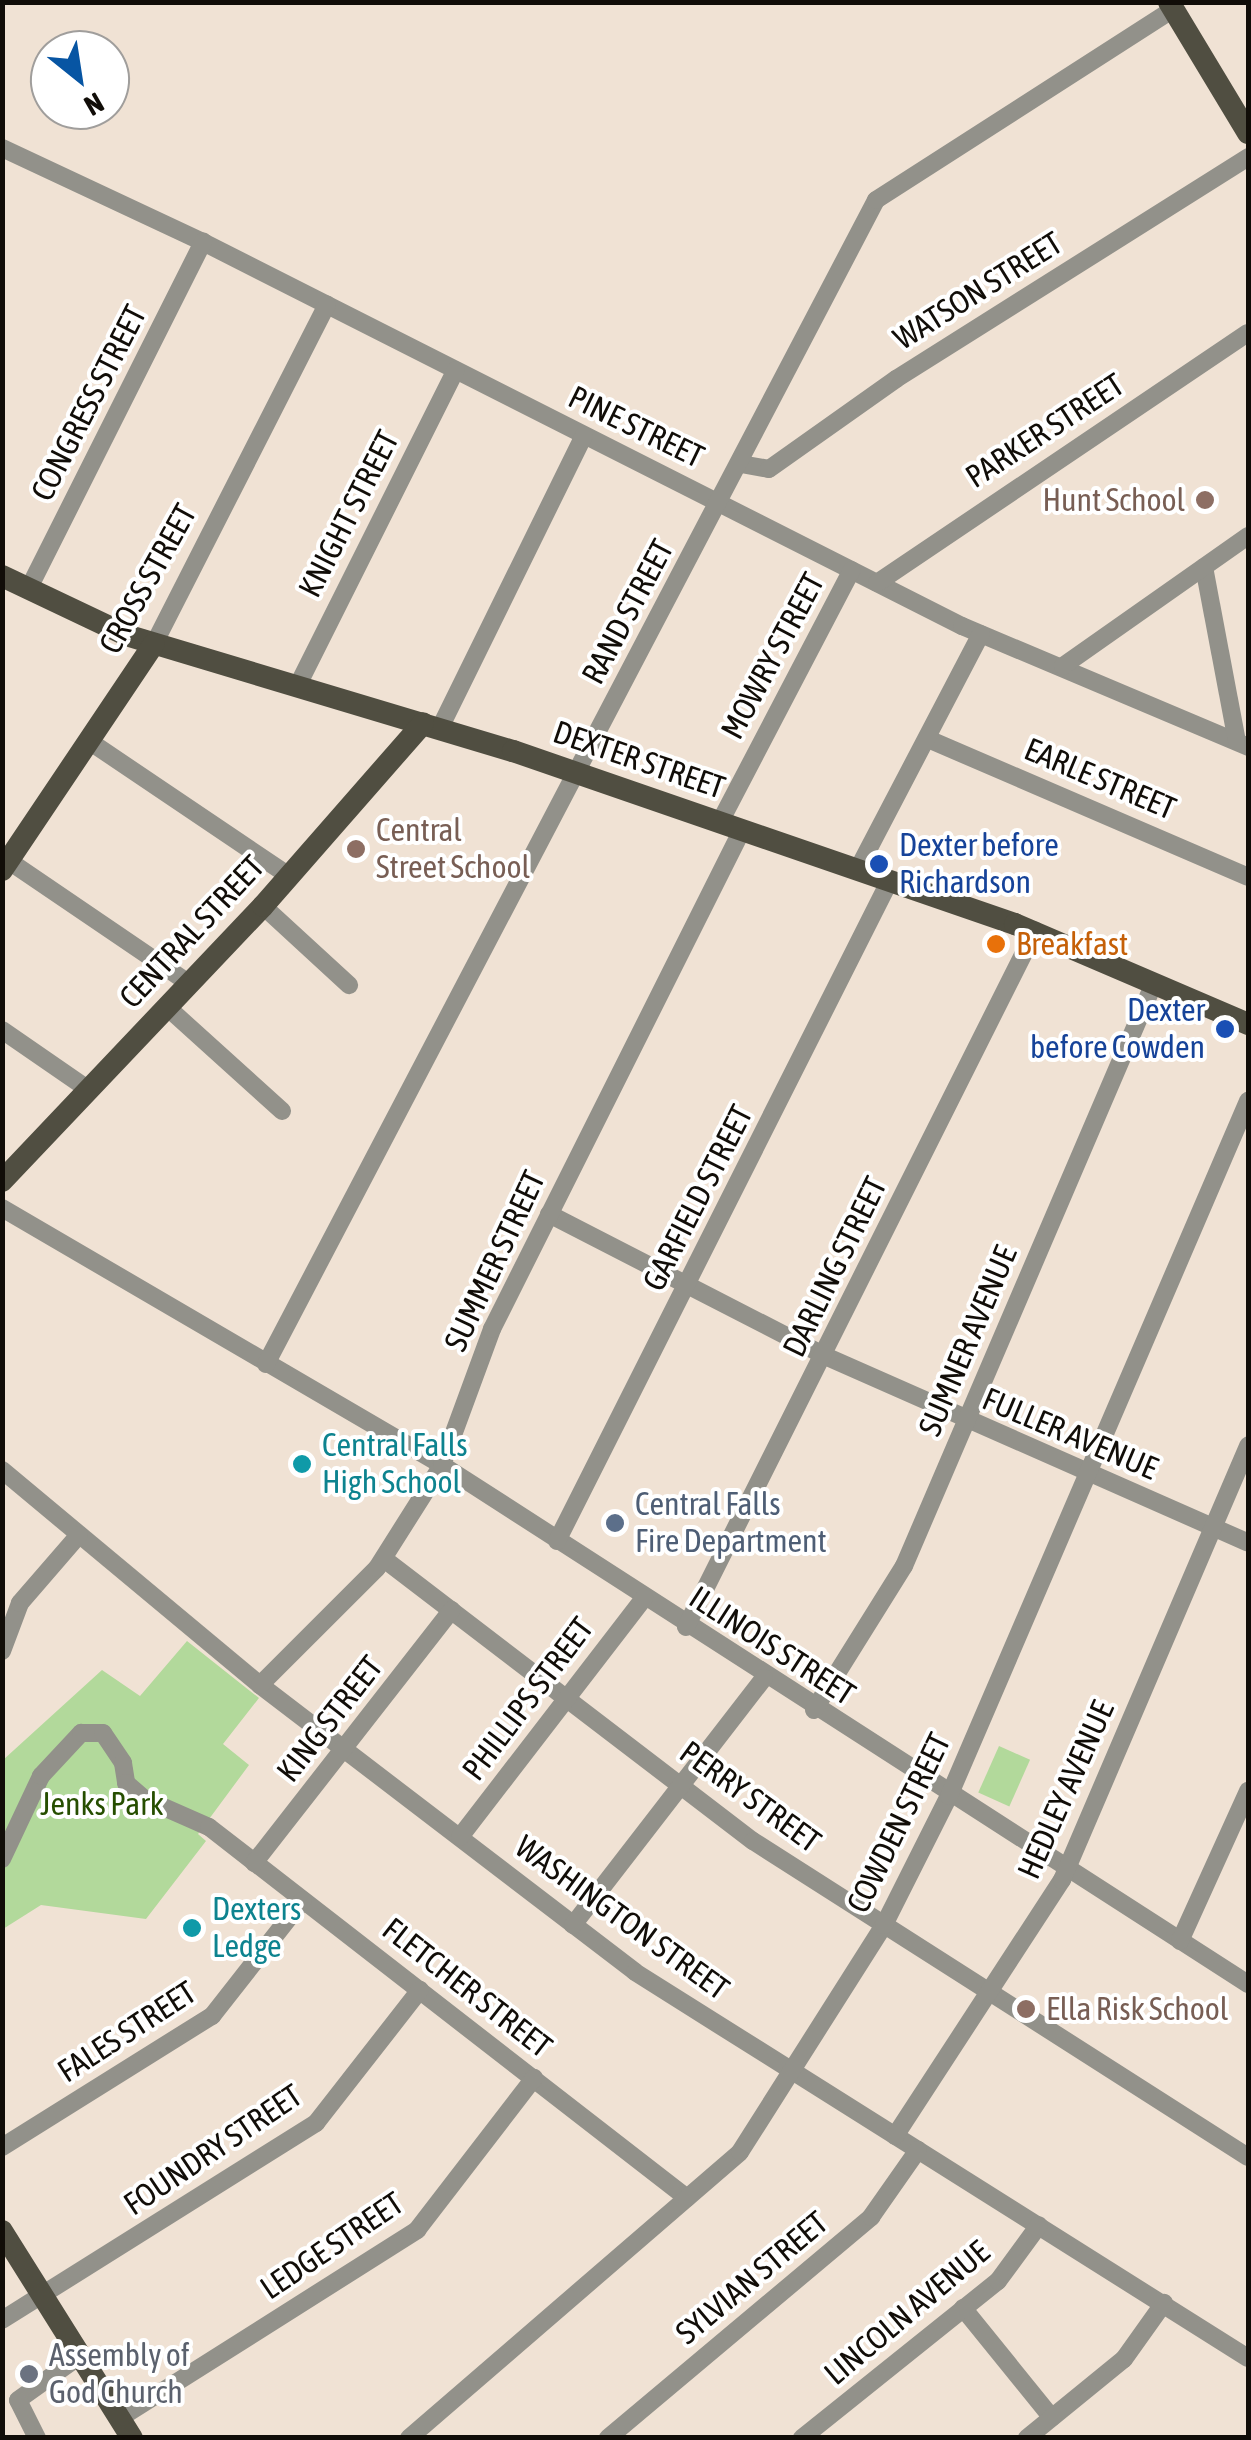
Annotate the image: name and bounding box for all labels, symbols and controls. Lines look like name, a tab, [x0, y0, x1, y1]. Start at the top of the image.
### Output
north arrow	[30, 30, 130, 130]
text: N	[79, 86, 109, 122]
street label: WATSON STREET	[887, 224, 1069, 358]
street label: CONGRESS STREET	[23, 299, 155, 507]
street label: PARKER STREET	[959, 366, 1131, 496]
street label: PINE STREET	[562, 378, 710, 476]
street label: KNIGHT STREET	[291, 424, 407, 604]
place label: Hunt School	[1042, 481, 1185, 519]
marker: Hunt School	[1194, 489, 1216, 511]
street label: CROSS STREET	[91, 498, 205, 660]
street label: RAND STREET	[574, 533, 682, 691]
street label: MOWRY STREET	[713, 567, 833, 745]
street label: DEXTER STREET	[548, 713, 730, 807]
street label: EARLE STREET	[1019, 730, 1181, 828]
place label: Central Street School	[376, 812, 530, 887]
place label: Dexter before Richardson	[899, 827, 1059, 902]
marker: Central Street School	[345, 838, 367, 860]
street label: CENTRAL STREET	[112, 848, 272, 1016]
marker: Dexter before Richardson	[868, 853, 890, 875]
place label: Breakfast	[1016, 925, 1128, 963]
marker: Breakfast	[985, 933, 1007, 955]
place label: Dexter before Cowden	[1030, 992, 1205, 1067]
marker: Dexter before Cowden	[1214, 1018, 1236, 1040]
street label: GARFIELD STREET	[635, 1099, 761, 1297]
street label: SUMMER STREET	[437, 1165, 553, 1357]
street label: DARLING STREET	[775, 1171, 895, 1363]
street label: SUMNER AVENUE	[911, 1240, 1025, 1442]
street label: FULLER AVENUE	[977, 1380, 1163, 1488]
place label: Central Falls High School	[322, 1427, 468, 1502]
marker: Central Falls High School	[291, 1453, 313, 1475]
place label: Central Falls Fire Department	[635, 1486, 827, 1561]
marker: Central Falls Fire Department	[604, 1512, 626, 1534]
street label: ILLINOIS STREET	[682, 1578, 862, 1714]
street label: PHILLIPS STREET	[454, 1610, 602, 1788]
street label: KING STREET	[269, 1649, 391, 1789]
street label: HEDLEY AVENUE	[1010, 1695, 1122, 1885]
street label: COWDEN STREET	[839, 1727, 959, 1919]
street label: PERRY STREET	[672, 1733, 828, 1861]
park label: Jenks Park	[40, 1785, 164, 1823]
street label: WASHINGTON STREET	[508, 1828, 736, 2008]
place label: Dexters Ledge	[212, 1891, 301, 1966]
street label: FLETCHER STREET	[375, 1910, 559, 2066]
marker: Dexters Ledge	[181, 1917, 203, 1939]
street label: FALES STREET	[51, 1973, 203, 2091]
place label: Ella Risk School	[1046, 1990, 1228, 2028]
marker: Ella Risk School	[1015, 1998, 1037, 2020]
street label: FOUNDRY STREET	[117, 2076, 309, 2224]
street label: LEDGE STREET	[253, 2184, 411, 2308]
street label: SYLVIAN STREET	[668, 2204, 836, 2352]
street label: LINCOLN AVENUE	[817, 2233, 997, 2393]
place label: Assembly of God Church	[49, 2337, 190, 2412]
marker: Assembly of God Church	[18, 2363, 40, 2385]

